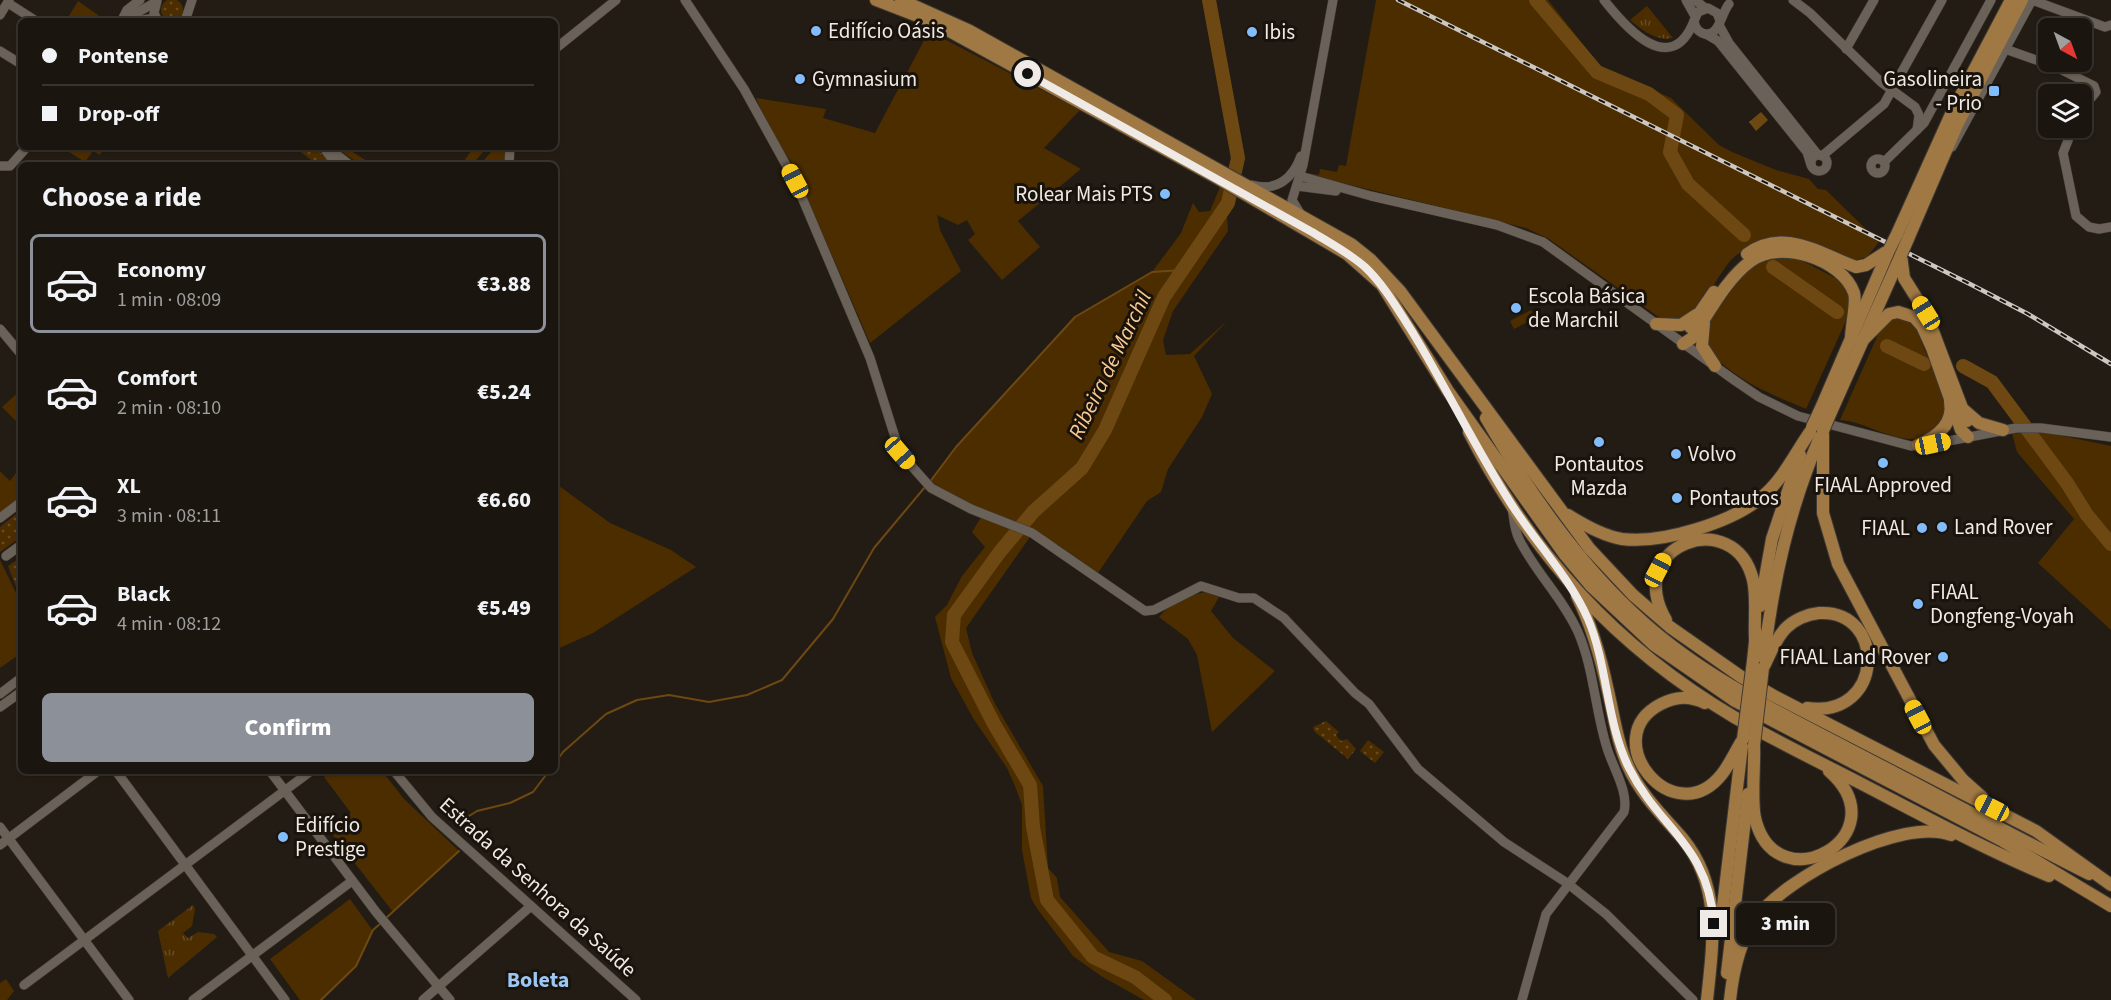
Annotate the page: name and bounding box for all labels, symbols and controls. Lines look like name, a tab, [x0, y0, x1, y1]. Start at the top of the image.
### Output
place label: Edifício Oásis	[828, 16, 945, 46]
place label: Ibis	[1264, 17, 1295, 47]
north arrow	[2038, 18, 2092, 72]
map controls	[2038, 18, 2092, 138]
marker: Edifício Oásis	[809, 24, 823, 38]
marker: Ibis	[1245, 25, 1259, 39]
text: Pontense	[78, 40, 169, 72]
route start	[1014, 60, 1041, 87]
place label: Gymnasium	[812, 64, 917, 94]
place label: Gasolineira - Prio	[1883, 64, 1982, 118]
marker: Gymnasium	[793, 72, 807, 86]
marker: Gasolineira - Prio	[1987, 84, 2001, 98]
button: layers	[2038, 84, 2092, 138]
text: Drop-off	[78, 98, 159, 130]
car	[779, 161, 811, 201]
text: Choose a ride	[42, 178, 202, 217]
place label: Rolear Mais PTS	[1015, 179, 1153, 209]
marker: Rolear Mais PTS	[1158, 187, 1172, 201]
text: Economy	[117, 254, 206, 286]
icon: car	[45, 257, 99, 311]
text: €3.88	[477, 268, 531, 300]
place label: Escola Básica de Marchil	[1528, 281, 1645, 335]
water label: Ribeira de Marchil	[1060, 285, 1160, 445]
text: 1 min · 08:09	[117, 286, 221, 314]
car	[1909, 293, 1943, 333]
marker: Escola Básica de Marchil	[1509, 301, 1523, 315]
text: Comfort	[117, 362, 198, 394]
icon: car	[45, 365, 99, 419]
text: €5.24	[477, 376, 531, 408]
text: 2 min · 08:10	[117, 394, 221, 422]
car	[1914, 431, 1952, 457]
car	[881, 434, 919, 472]
marker: Pontautos Mazda	[1592, 435, 1606, 449]
place label: Volvo	[1688, 439, 1736, 469]
marker: Volvo	[1669, 447, 1683, 461]
place label: Pontautos Mazda	[1554, 449, 1644, 503]
marker: FIAAL Approved	[1876, 456, 1890, 470]
text: XL	[117, 470, 141, 502]
place label: FIAAL Approved	[1814, 470, 1952, 500]
icon: car	[45, 473, 99, 527]
place label: Pontautos	[1689, 483, 1779, 513]
text: €6.60	[477, 484, 531, 516]
marker: Pontautos	[1670, 491, 1684, 505]
text: 3 min · 08:11	[117, 502, 221, 530]
place label: Land Rover	[1954, 512, 2053, 542]
place label: FIAAL	[1861, 513, 1910, 543]
marker: Land Rover	[1935, 520, 1949, 534]
marker: FIAAL	[1915, 521, 1929, 535]
car	[1642, 550, 1674, 590]
place label: FIAAL Dongfeng-Voyah	[1930, 577, 2074, 631]
text: Black	[117, 578, 171, 610]
icon: car	[45, 581, 99, 635]
text: €5.49	[477, 592, 531, 624]
marker: FIAAL Dongfeng-Voyah	[1911, 597, 1925, 611]
text: 4 min · 08:12	[117, 610, 221, 638]
place label: FIAAL Land Rover	[1779, 642, 1932, 672]
marker: FIAAL Land Rover	[1936, 650, 1950, 664]
button: Confirm	[42, 693, 534, 762]
car	[1902, 697, 1934, 737]
street label: Estrada da Senhora da Saúde	[433, 790, 643, 984]
car	[1972, 792, 2012, 824]
place label: Edifício Prestige	[295, 810, 366, 864]
marker: Edifício Prestige	[276, 830, 290, 844]
callout: 3 min	[1735, 903, 1834, 945]
route end	[1700, 910, 1727, 937]
text: 3 min	[1761, 910, 1810, 938]
district label: Boleta	[507, 964, 569, 996]

